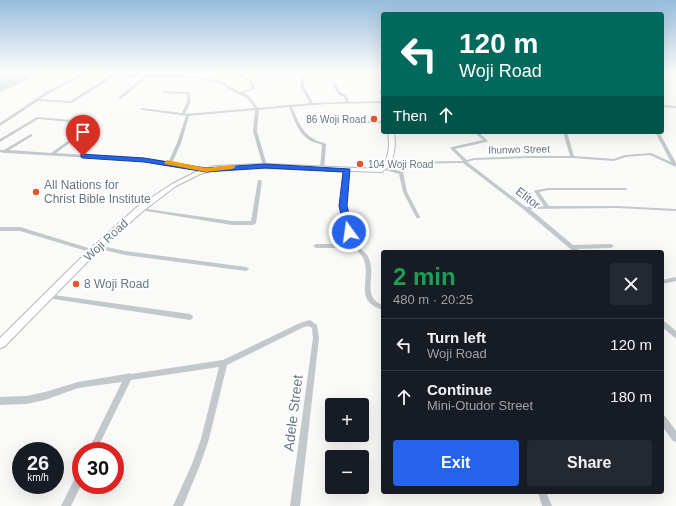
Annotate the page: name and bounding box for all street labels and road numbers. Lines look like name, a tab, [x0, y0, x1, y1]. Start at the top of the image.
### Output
street label: Ihunwo Street	[488, 143, 550, 156]
street label: Elitor	[513, 184, 543, 212]
street label: Woji Road	[81, 216, 131, 264]
street label: Adele Street	[280, 374, 306, 452]

